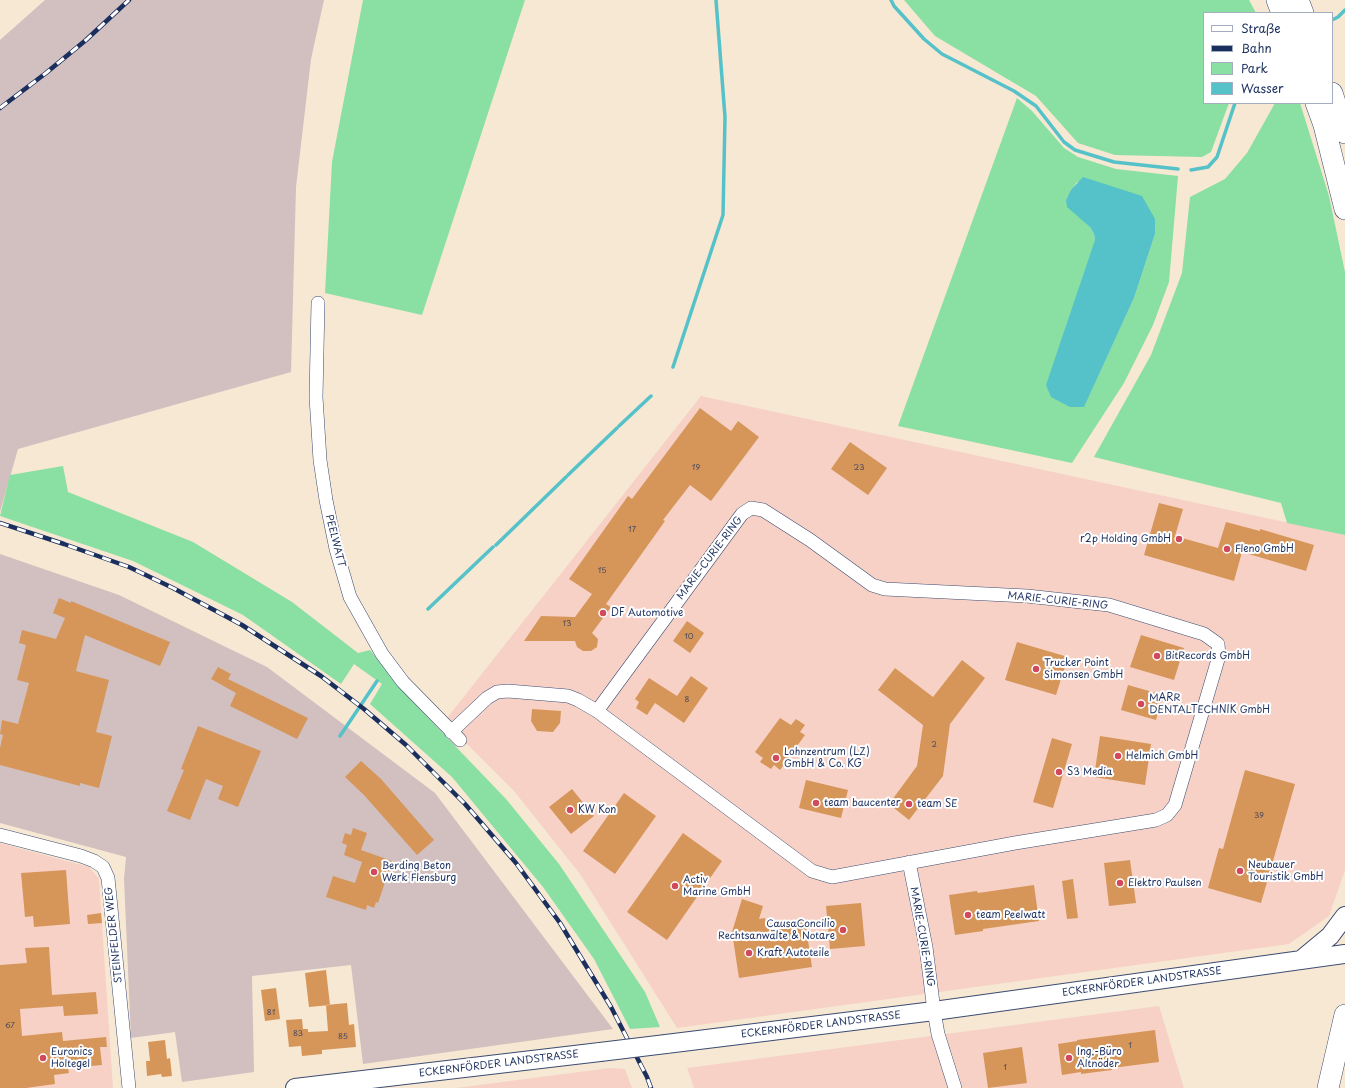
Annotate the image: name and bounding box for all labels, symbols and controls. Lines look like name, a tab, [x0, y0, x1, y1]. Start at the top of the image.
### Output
legend	[1203, 12, 1333, 104]
text: Straße	[1241, 19, 1281, 37]
text: Bahn	[1241, 39, 1272, 57]
text: Park	[1241, 59, 1268, 77]
text: Wasser	[1241, 79, 1284, 97]
house number: 19	[692, 463, 700, 473]
house number: 23	[854, 463, 864, 473]
street label: PEELWATT	[323, 513, 347, 569]
street label: MARIE-CURIE-RING	[675, 514, 745, 602]
house number: 17	[628, 525, 636, 535]
place label: r2p Holding GmbH	[1080, 533, 1171, 545]
marker: r2p Holding GmbH	[1174, 534, 1184, 544]
place label: Fleno GmbH	[1235, 543, 1294, 555]
marker: Fleno GmbH	[1222, 544, 1232, 554]
house number: 15	[598, 566, 606, 576]
street label: MARIE-CURIE-RING	[1007, 590, 1109, 612]
place label: DF Automotive	[611, 607, 683, 619]
marker: DF Automotive	[598, 608, 608, 618]
house number: 13	[563, 619, 571, 629]
house number: 10	[684, 632, 694, 642]
place label: BitRecords GmbH	[1165, 650, 1250, 662]
marker: BitRecords GmbH	[1152, 651, 1162, 661]
place label: Trucker Point Simonsen GmbH	[1044, 657, 1123, 680]
marker: Trucker Point Simonsen GmbH	[1031, 664, 1041, 674]
place label: MARR DENTALTECHNIK GmbH	[1149, 692, 1270, 716]
house number: 8	[685, 695, 689, 705]
marker: MARR DENTALTECHNIK GmbH	[1136, 699, 1146, 709]
house number: 2	[931, 740, 937, 750]
place label: Lohnzentrum (LZ) GmbH & Co. KG	[784, 746, 870, 770]
place label: Helmich GmbH	[1126, 750, 1198, 762]
marker: Helmich GmbH	[1113, 751, 1123, 761]
marker: Lohnzentrum (LZ) GmbH & Co. KG	[771, 753, 781, 763]
place label: S3 Media	[1067, 766, 1112, 778]
marker: S3 Media	[1054, 767, 1064, 777]
place label: team baucenter	[824, 797, 900, 809]
marker: team baucenter	[811, 798, 821, 808]
place label: team SE	[917, 798, 958, 810]
marker: team SE	[904, 799, 914, 809]
place label: KW Kon	[578, 804, 616, 816]
marker: KW Kon	[565, 805, 575, 815]
house number: 39	[1254, 811, 1264, 821]
place label: Neubauer Touristik GmbH	[1248, 859, 1324, 882]
place label: Berding Beton Werk Flensburg	[382, 860, 456, 884]
marker: Neubauer Touristik GmbH	[1235, 866, 1245, 876]
marker: Berding Beton Werk Flensburg	[369, 867, 379, 877]
place label: Activ Marine GmbH	[683, 874, 751, 898]
place label: Elektro Paulsen	[1128, 877, 1202, 889]
marker: Elektro Paulsen	[1115, 878, 1125, 888]
marker: Activ Marine GmbH	[670, 881, 680, 891]
street label: STEINFELDER WEG	[103, 886, 125, 984]
street label: MARIE-CURIE-RING	[907, 886, 937, 988]
place label: team Peelwatt	[976, 909, 1046, 921]
marker: team Peelwatt	[963, 910, 973, 920]
place label: CausaConcilio Rechtsanwälte & Notare	[718, 918, 835, 942]
marker: CausaConcilio Rechtsanwälte & Notare	[838, 925, 848, 935]
place label: Kraft Autoteile	[757, 947, 830, 959]
marker: Kraft Autoteile	[744, 948, 754, 958]
street label: ECKERNFÖRDER LANDSTRASSE	[1061, 965, 1223, 999]
house number: 81	[267, 1008, 275, 1018]
street label: ECKERNFÖRDER LANDSTRASSE	[740, 1009, 902, 1041]
house number: 67	[5, 1021, 15, 1031]
house number: 83	[293, 1029, 303, 1039]
house number: 85	[338, 1032, 348, 1042]
house number: 1	[1128, 1041, 1132, 1051]
place label: Euronics Holtegel	[51, 1046, 92, 1070]
place label: Ing.-Büro Altnöder	[1077, 1046, 1122, 1070]
street label: ECKERNFÖRDER LANDSTRASSE	[418, 1048, 580, 1080]
marker: Euronics Holtegel	[38, 1053, 48, 1063]
marker: Ing.-Büro Altnöder	[1064, 1053, 1074, 1063]
house number: 1	[1003, 1063, 1007, 1073]

